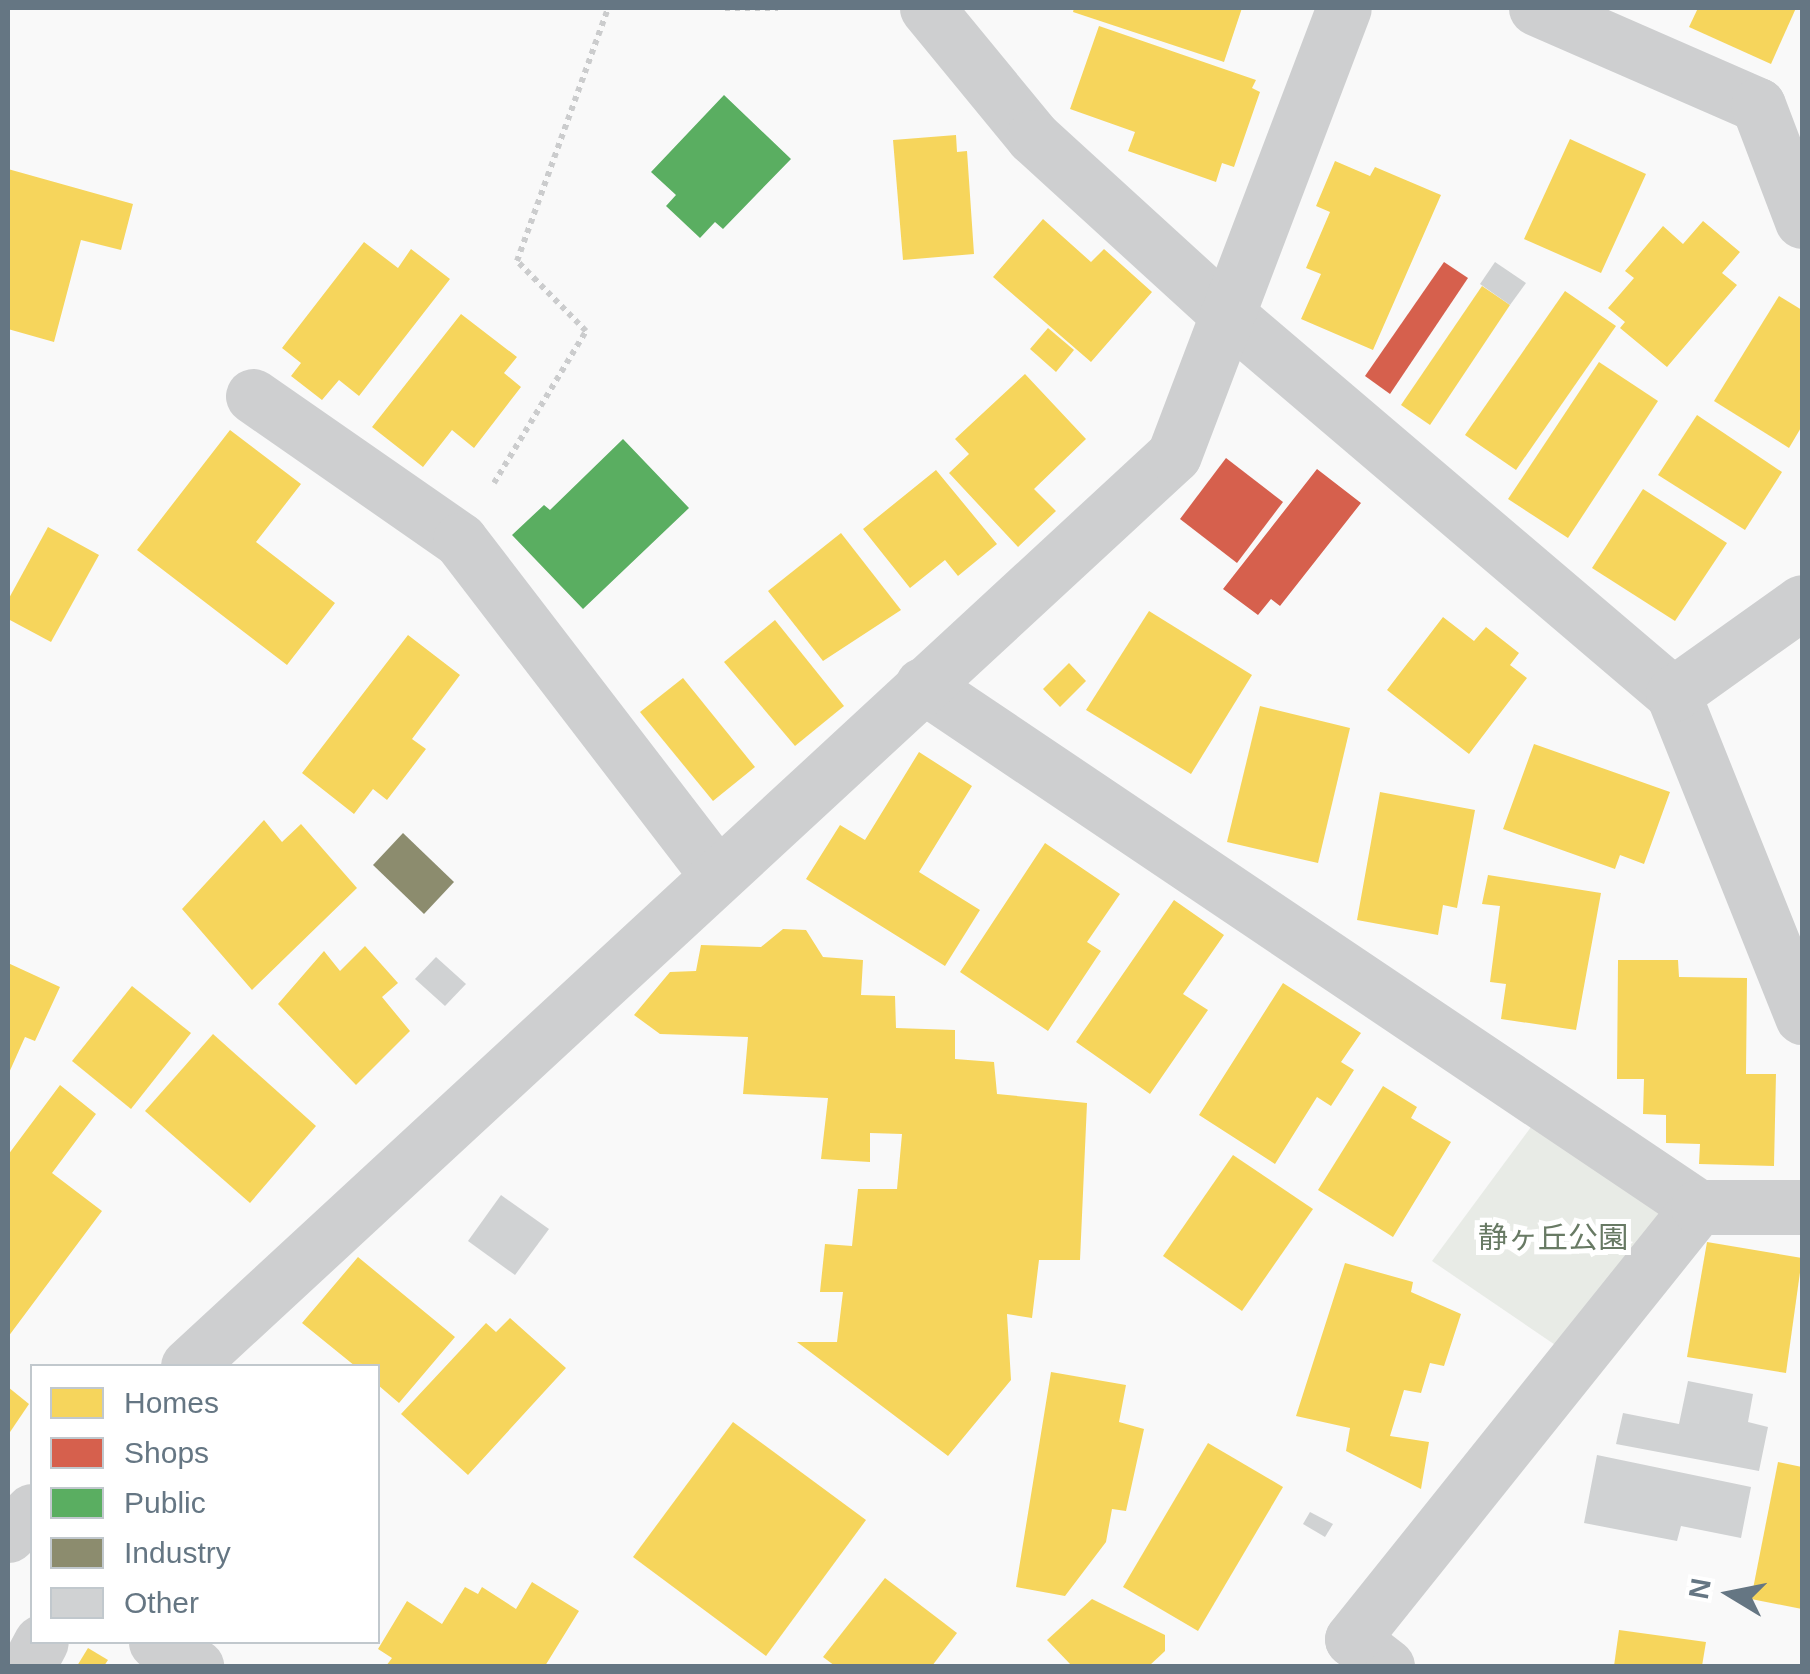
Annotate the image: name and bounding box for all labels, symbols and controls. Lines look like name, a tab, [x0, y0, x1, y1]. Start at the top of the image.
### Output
park label: 静ヶ丘公園	[1478, 1220, 1628, 1256]
legend	[30, 1364, 380, 1644]
text: Homes	[124, 1386, 219, 1419]
text: Shops	[124, 1436, 209, 1469]
text: Public	[124, 1486, 206, 1519]
text: Industry	[124, 1536, 231, 1569]
north arrow	[1680, 1544, 1780, 1644]
text: N	[1683, 1576, 1717, 1601]
text: Other	[124, 1586, 199, 1619]

